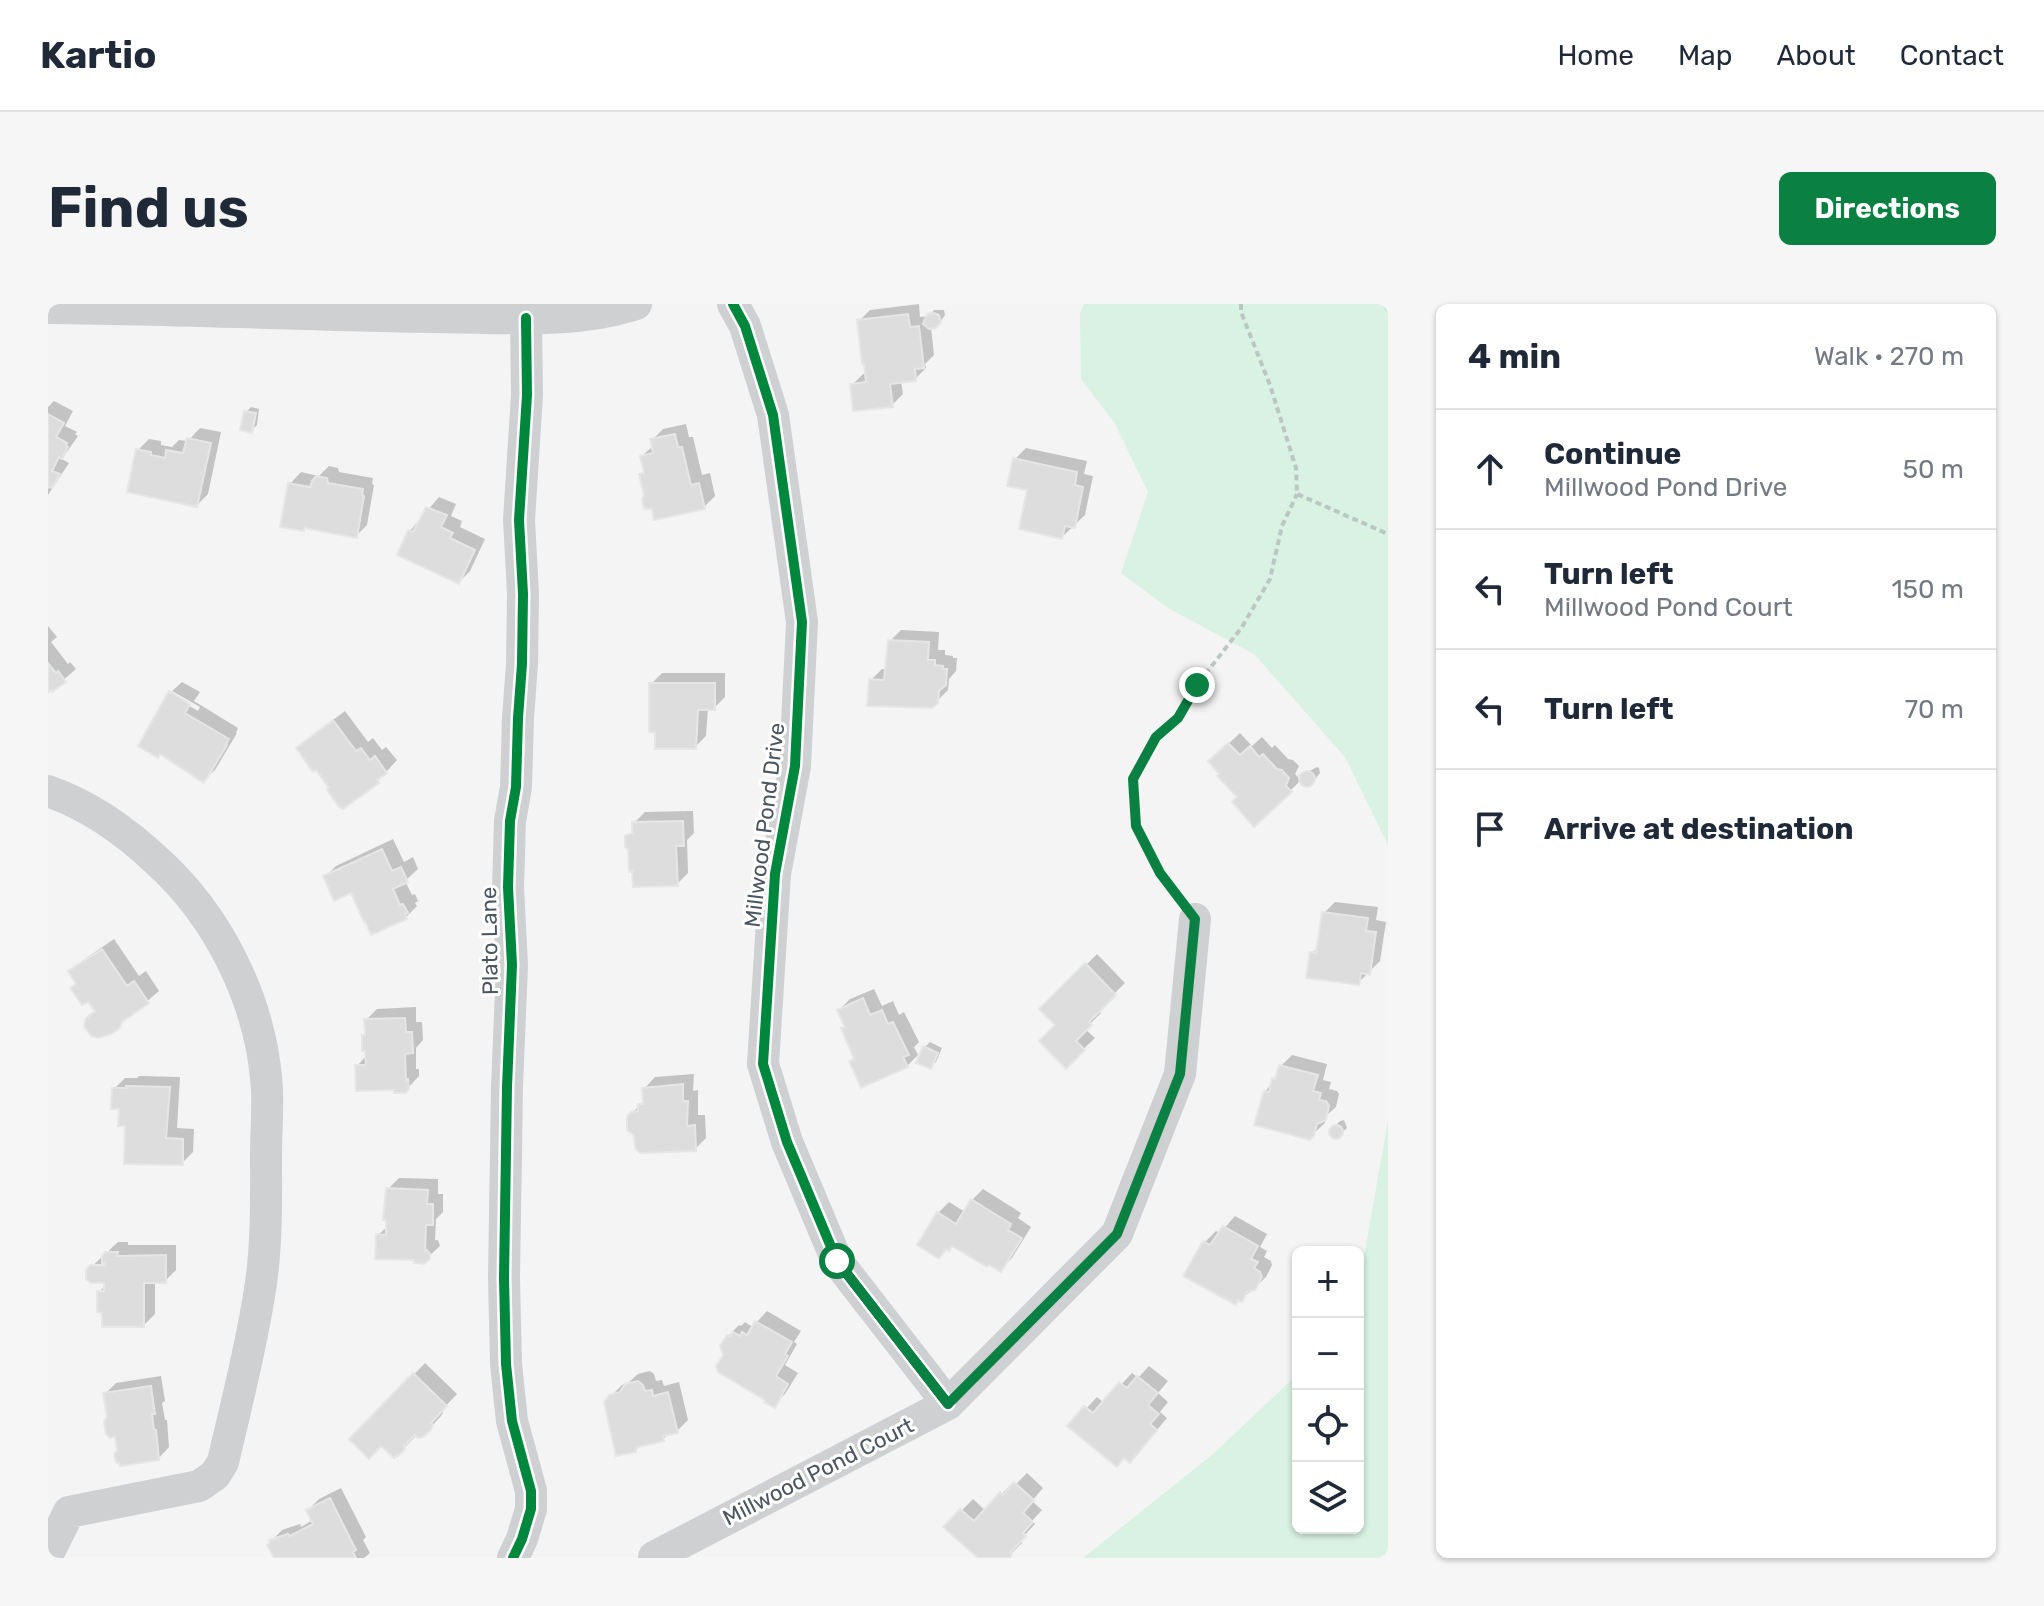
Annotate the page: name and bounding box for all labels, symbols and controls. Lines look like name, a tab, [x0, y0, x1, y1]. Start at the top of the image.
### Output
text: Kartio	[40, 32, 156, 78]
text: Home	[1557, 39, 1634, 72]
text: Map	[1678, 39, 1732, 72]
text: About	[1776, 39, 1856, 72]
text: Contact	[1900, 39, 2004, 72]
button: Directions	[1779, 172, 1996, 245]
text: Find us	[48, 175, 249, 241]
text: 4 min	[1468, 336, 1561, 377]
text: Walk · 270 m	[1814, 341, 1964, 372]
text: Continue	[1544, 436, 1681, 472]
icon: ahead	[1468, 447, 1512, 491]
text: 50 m	[1903, 454, 1964, 485]
text: Millwood Pond Drive	[1544, 472, 1787, 503]
text: Turn left	[1544, 556, 1674, 592]
icon: left	[1468, 567, 1512, 611]
text: 150 m	[1891, 574, 1964, 605]
text: Millwood Pond Court	[1544, 592, 1793, 623]
route end	[1179, 667, 1215, 703]
icon: left	[1468, 687, 1512, 731]
text: Turn left	[1544, 691, 1674, 727]
text: 70 m	[1905, 694, 1964, 725]
street label: Millwood Pond Drive	[739, 721, 790, 929]
icon: arrive	[1468, 807, 1512, 851]
text: Arrive at destination	[1544, 811, 1854, 847]
street label: Plato Lane	[475, 887, 504, 995]
route start	[819, 1243, 855, 1279]
map controls	[1292, 1246, 1364, 1534]
button: +	[1292, 1246, 1364, 1318]
button: −	[1292, 1318, 1364, 1390]
button: locate	[1292, 1390, 1364, 1462]
street label: Millwood Pond Court	[718, 1411, 918, 1531]
button: layers	[1292, 1462, 1364, 1534]

